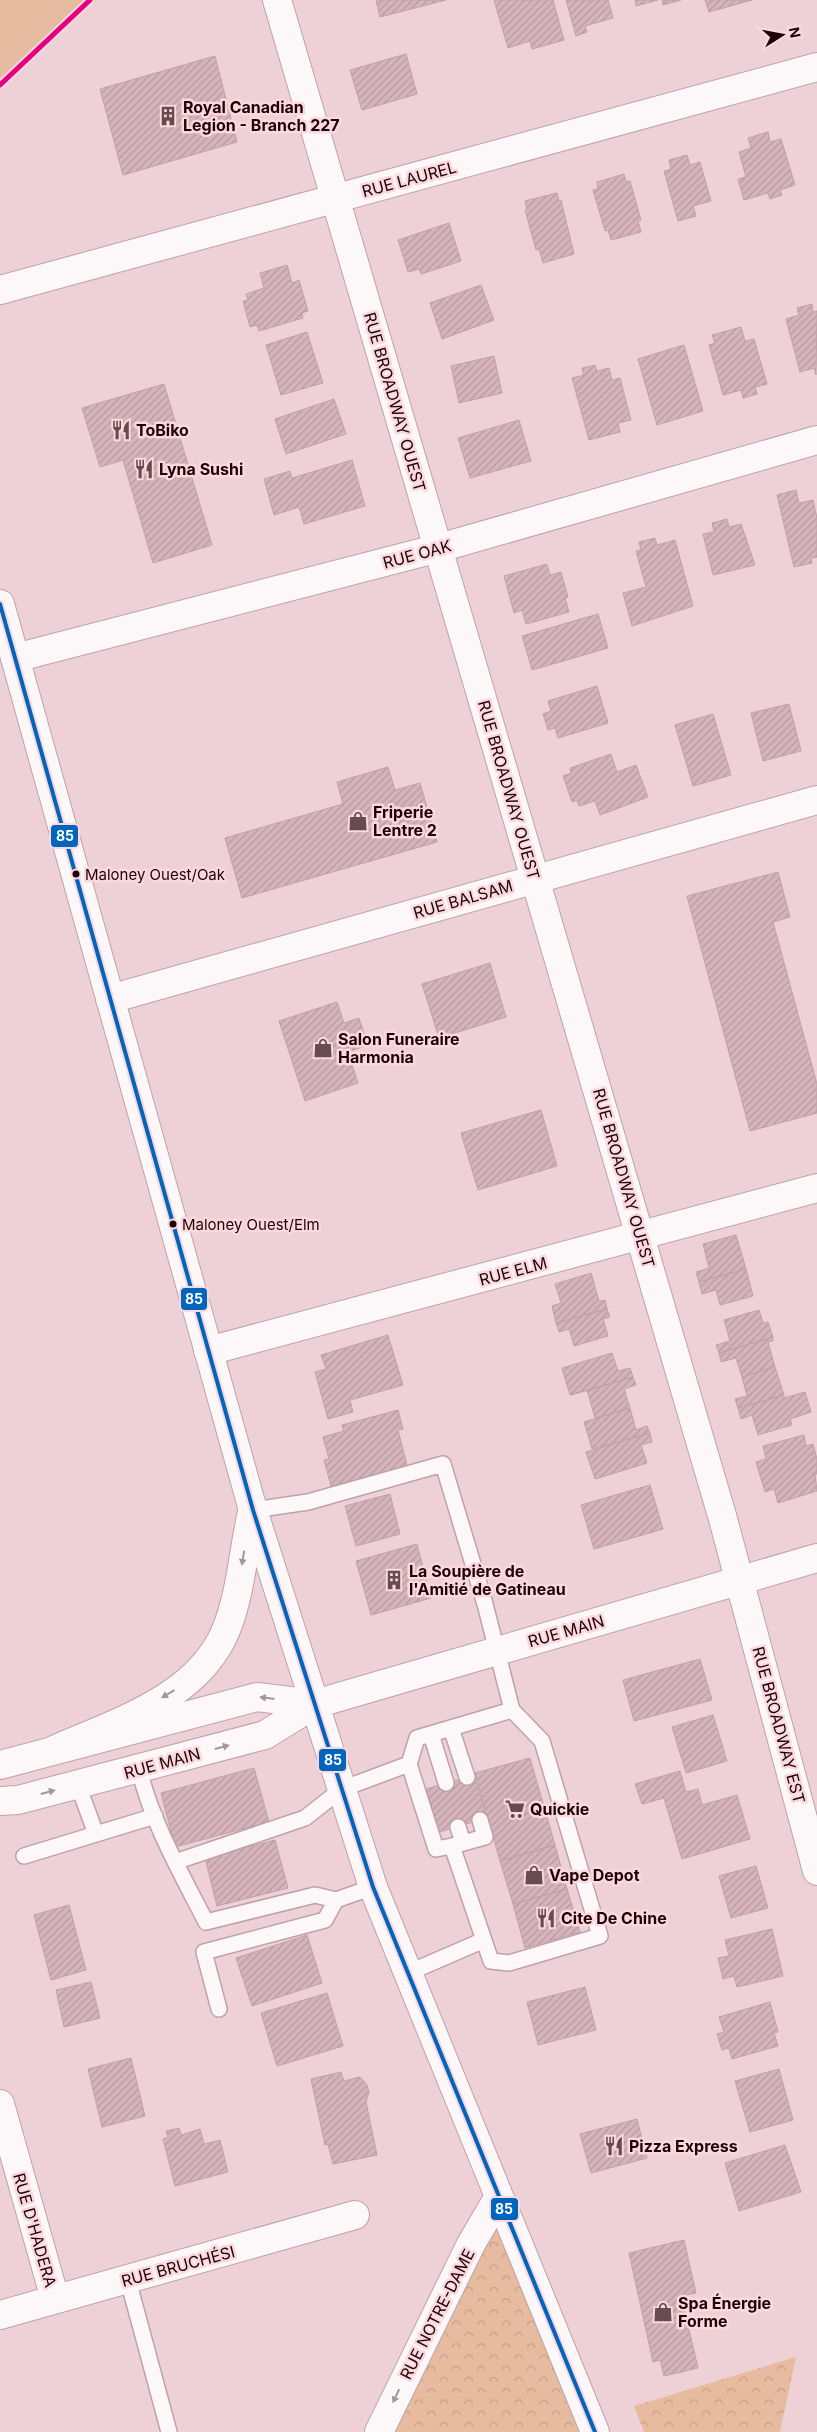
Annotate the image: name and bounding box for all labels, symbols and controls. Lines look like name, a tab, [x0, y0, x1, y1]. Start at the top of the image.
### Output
north arrow	[757, 10, 807, 60]
text: N	[786, 26, 805, 39]
place label: Royal Canadian Legion - Branch 227	[183, 97, 340, 135]
building icon: Royal Canadian Legion - Branch 227	[157, 105, 179, 127]
street label: RUE LAUREL	[360, 157, 458, 201]
street label: RUE BROADWAY OUEST	[360, 310, 430, 494]
restaurant icon: ToBiko	[110, 419, 132, 441]
place label: ToBiko	[136, 420, 189, 440]
restaurant icon: Lyna Sushi	[133, 458, 155, 480]
place label: Lyna Sushi	[159, 459, 243, 479]
street label: RUE OAK	[381, 535, 454, 573]
street label: RUE BROADWAY OUEST	[474, 698, 544, 882]
place label: Friperie Lentre 2	[373, 802, 437, 840]
shop icon: Friperie Lentre 2	[347, 810, 369, 832]
line badge: 85	[50, 824, 79, 848]
text: 85	[56, 827, 74, 844]
place label: Maloney Ouest/Oak	[85, 865, 226, 884]
marker: Maloney Ouest/Oak	[71, 869, 81, 879]
street label: RUE BALSAM	[411, 875, 515, 923]
place label: Salon Funeraire Harmonia	[338, 1029, 460, 1067]
shop icon: Salon Funeraire Harmonia	[312, 1037, 334, 1059]
street label: RUE BROADWAY OUEST	[589, 1086, 659, 1270]
place label: Maloney Ouest/Elm	[182, 1215, 320, 1234]
marker: Maloney Ouest/Elm	[168, 1219, 178, 1229]
street label: RUE ELM	[477, 1252, 549, 1290]
line badge: 85	[180, 1287, 208, 1311]
text: 85	[185, 1290, 203, 1307]
one-way arrow	[239, 1550, 247, 1566]
place label: La Soupière de l'Amitié de Gatineau	[409, 1561, 566, 1599]
building icon: La Soupière de l'Amitié de Gatineau	[383, 1569, 405, 1591]
street label: RUE MAIN	[526, 1611, 606, 1651]
street label: RUE BROADWAY EST	[748, 1644, 810, 1806]
one-way arrow	[162, 1690, 175, 1699]
one-way arrow	[258, 1694, 274, 1702]
street label: RUE MAIN	[122, 1743, 202, 1783]
one-way arrow	[214, 1743, 229, 1751]
line badge: 85	[318, 1748, 347, 1772]
text: 85	[324, 1751, 342, 1768]
one-way arrow	[40, 1788, 55, 1796]
supermarket icon: Quickie	[504, 1798, 526, 1820]
place label: Quickie	[530, 1799, 589, 1819]
shop icon: Vape Depot	[523, 1864, 545, 1886]
place label: Vape Depot	[549, 1865, 640, 1885]
restaurant icon: Cite De Chine	[535, 1907, 557, 1929]
place label: Cite De Chine	[561, 1908, 667, 1928]
restaurant icon: Pizza Express	[603, 2135, 625, 2157]
place label: Pizza Express	[629, 2136, 738, 2156]
street label: RUE D'HADERA	[9, 2170, 61, 2290]
line badge: 85	[490, 2197, 519, 2221]
text: 85	[495, 2200, 513, 2217]
street label: RUE BRUCHÉSI	[119, 2241, 237, 2291]
street label: RUE NOTRE-DAME	[395, 2245, 479, 2383]
place label: Spa Énergie Forme	[678, 2293, 771, 2331]
shop icon: Spa Énergie Forme	[652, 2301, 674, 2323]
one-way arrow	[392, 2389, 400, 2404]

